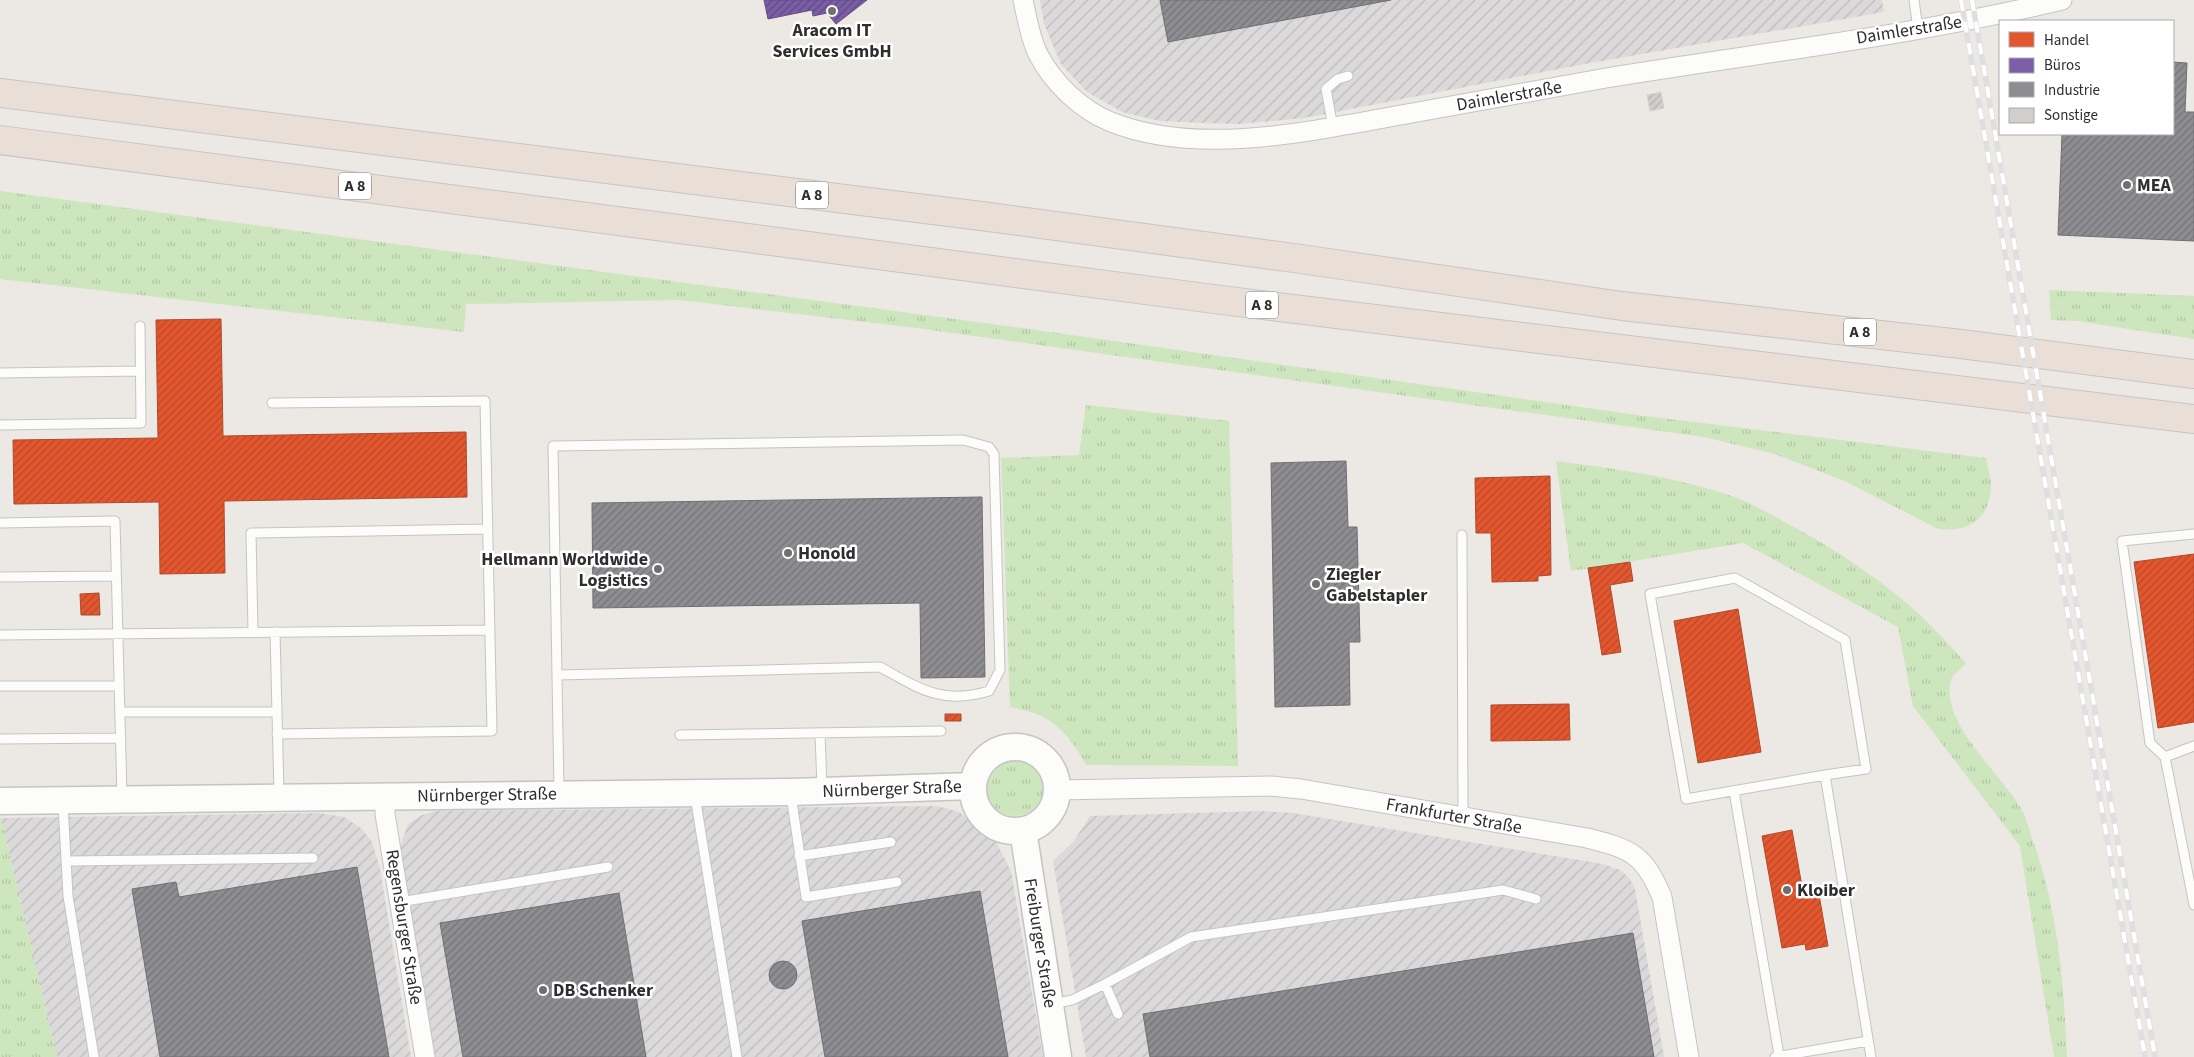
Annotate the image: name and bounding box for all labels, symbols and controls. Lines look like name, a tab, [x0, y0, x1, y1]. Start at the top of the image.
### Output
marker: Aracom IT Services GmbH	[826, 5, 838, 17]
street label: Daimlerstraße	[1854, 9, 1964, 51]
place label: Aracom IT Services GmbH	[772, 18, 892, 64]
legend	[1999, 20, 2174, 135]
text: Handel	[2044, 30, 2089, 51]
text: Büros	[2044, 55, 2080, 76]
street label: Daimlerstraße	[1454, 74, 1564, 118]
text: Industrie	[2044, 80, 2100, 101]
text: Sonstige	[2044, 105, 2098, 126]
road number: A 8	[339, 172, 371, 200]
place label: MEA	[2137, 173, 2172, 198]
marker: MEA	[2121, 179, 2133, 191]
road number: A 8	[796, 182, 828, 208]
road number: A 8	[1246, 292, 1278, 318]
road number: A 8	[1844, 318, 1876, 346]
place label: Honold	[798, 541, 856, 566]
place label: Hellmann Worldwide Logistics	[481, 547, 648, 593]
marker: Honold	[782, 547, 794, 559]
place label: Ziegler Gabelstapler	[1326, 562, 1428, 608]
marker: Hellmann Worldwide Logistics	[652, 563, 664, 575]
marker: Ziegler Gabelstapler	[1310, 578, 1322, 590]
street label: Nürnberger Straße	[822, 774, 962, 804]
street label: Nürnberger Straße	[417, 781, 557, 809]
street label: Frankfurter Straße	[1384, 792, 1524, 840]
street label: Regensburger Straße	[379, 848, 429, 1006]
street label: Freiburger Straße	[1017, 876, 1063, 1010]
place label: Kloiber	[1797, 878, 1856, 903]
marker: Kloiber	[1781, 884, 1793, 896]
place label: DB Schenker	[553, 978, 654, 1003]
marker: DB Schenker	[537, 984, 549, 996]

